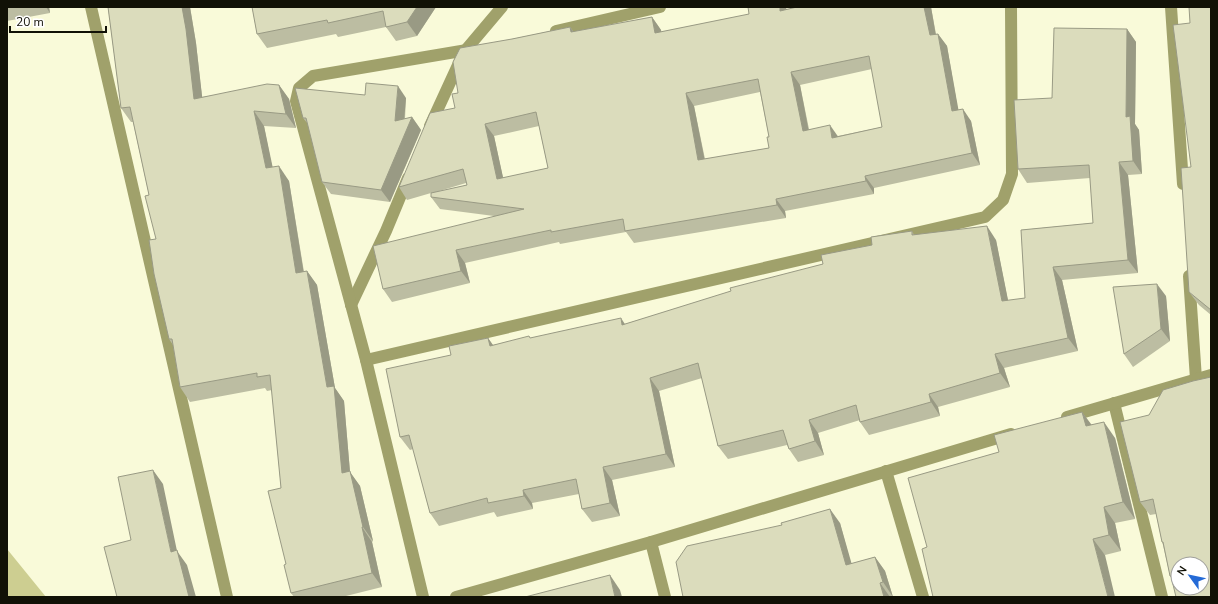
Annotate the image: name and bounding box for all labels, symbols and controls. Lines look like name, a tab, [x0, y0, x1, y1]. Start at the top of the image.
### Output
scale bar	[10, 8, 106, 34]
text: 20 m	[16, 14, 44, 30]
north arrow	[1170, 556, 1210, 596]
text: N	[1174, 563, 1191, 578]

